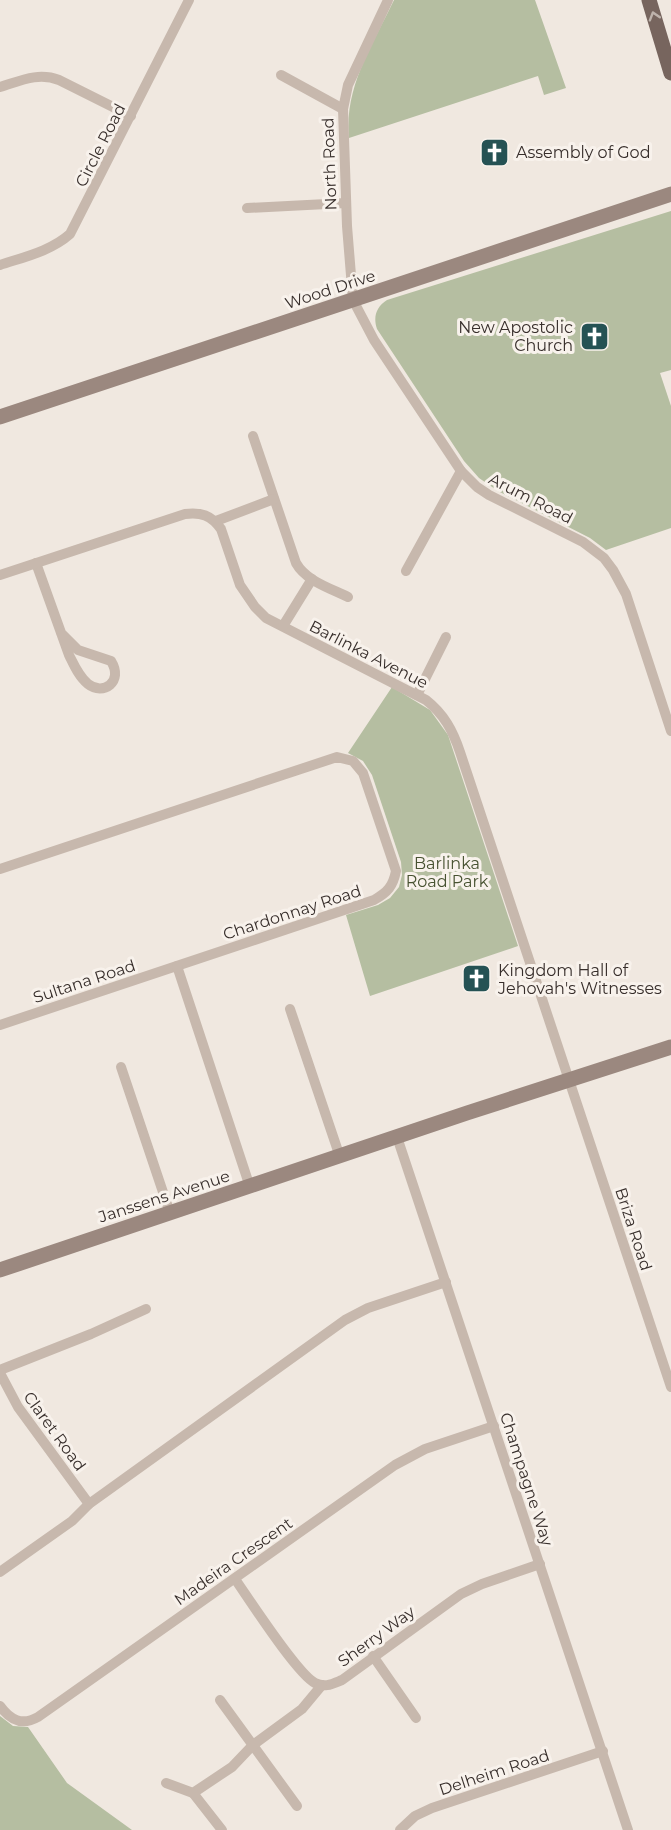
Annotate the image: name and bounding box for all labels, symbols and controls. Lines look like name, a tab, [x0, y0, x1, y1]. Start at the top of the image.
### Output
one-way arrow	[649, 11, 661, 22]
street label: Circle Road	[71, 100, 130, 190]
street label: North Road	[318, 117, 341, 211]
church icon: Assembly of God	[479, 136, 511, 168]
place label: Assembly of God	[516, 143, 651, 162]
street label: Wood Drive	[283, 266, 378, 313]
place label: New Apostolic Church	[458, 318, 573, 355]
church icon: New Apostolic Church	[578, 320, 610, 352]
street label: Arum Road	[486, 469, 576, 528]
street label: Barlinka Avenue	[306, 616, 431, 693]
park label: Barlinka Road Park	[406, 854, 489, 891]
street label: Chardonnay Road	[221, 881, 364, 944]
street label: Sultana Road	[31, 956, 138, 1007]
place label: Kingdom Hall of Jehovah's Witnesses	[497, 961, 662, 998]
church icon: Kingdom Hall of Jehovah's Witnesses	[461, 963, 493, 995]
street label: Janssens Avenue	[95, 1166, 232, 1227]
street label: Briza Road	[611, 1185, 656, 1273]
street label: Claret Road	[19, 1388, 90, 1475]
street label: Champagne Way	[496, 1410, 557, 1549]
street label: Madeira Crescent	[171, 1513, 296, 1609]
street label: Sherry Way	[334, 1602, 419, 1671]
street label: Delheim Road	[437, 1746, 552, 1799]

